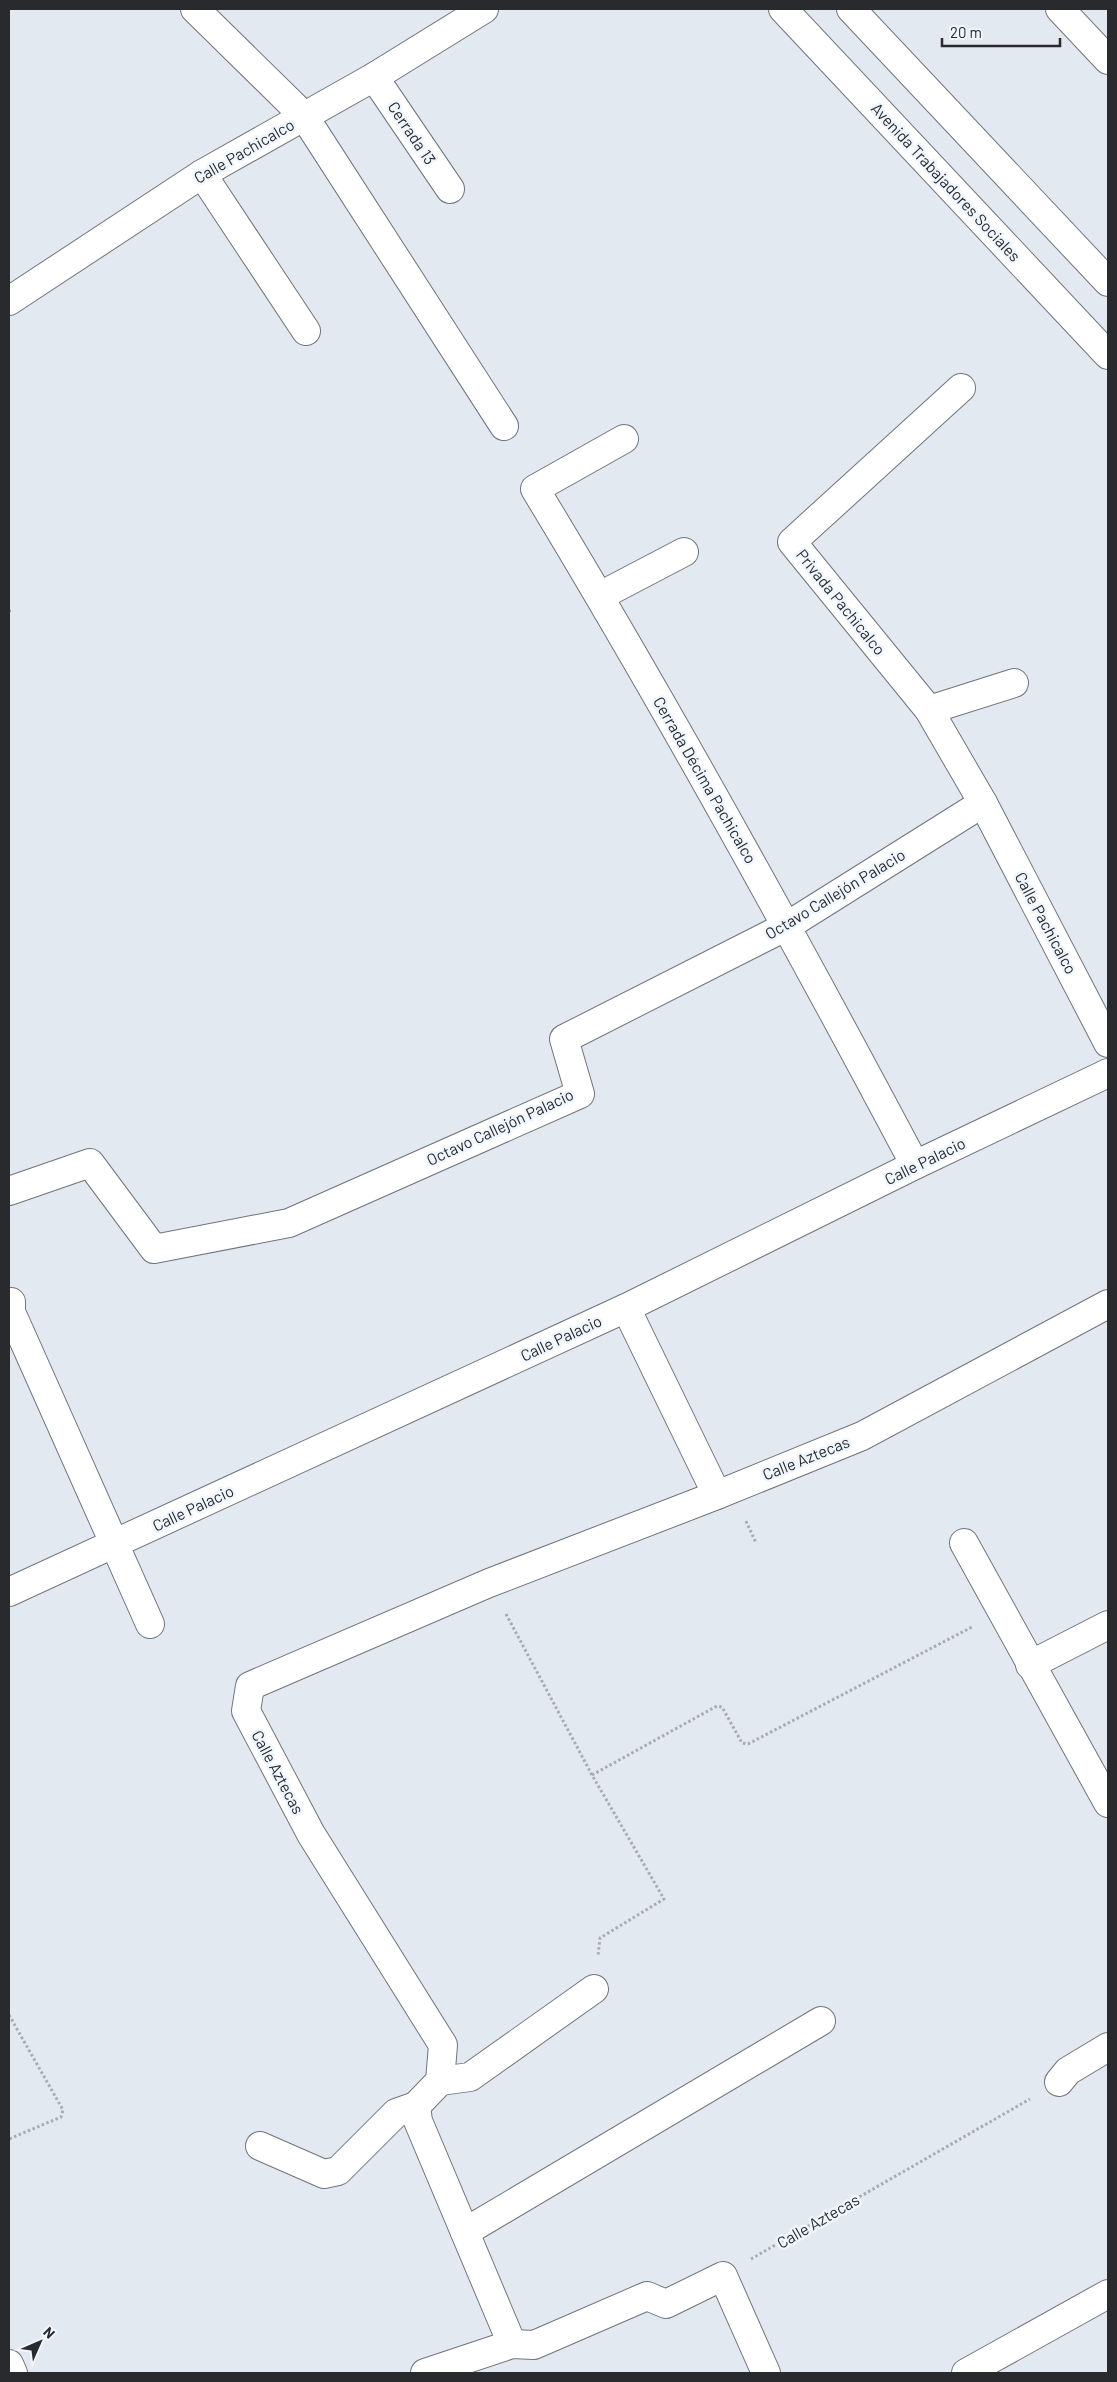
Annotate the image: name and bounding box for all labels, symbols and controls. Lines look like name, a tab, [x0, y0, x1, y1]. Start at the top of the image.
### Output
scale bar	[942, 15, 1060, 47]
text: 20 m	[950, 23, 982, 41]
street label: Cerrada 13	[384, 98, 440, 168]
street label: Avenida Trabajadores Sociales	[868, 98, 1025, 265]
street label: Calle Pachicalco	[190, 114, 297, 187]
street label: Privada Pachicalco	[793, 545, 890, 659]
street label: Cerrada Décima Pachicalco	[650, 693, 761, 866]
street label: Octavo Callejón Palacio	[761, 844, 908, 943]
street label: Calle Pachicalco	[1012, 869, 1081, 977]
street label: Octavo Callejón Palacio	[423, 1084, 576, 1169]
street label: Calle Palacio	[881, 1133, 968, 1188]
street label: Calle Palacio	[517, 1310, 604, 1365]
street label: Calle Aztecas	[760, 1431, 852, 1484]
street label: Calle Palacio	[149, 1480, 236, 1535]
street label: Calle Aztecas	[248, 1727, 308, 1817]
street label: Calle Aztecas	[773, 2189, 862, 2252]
north arrow	[15, 2317, 65, 2367]
text: N	[40, 2323, 59, 2342]

